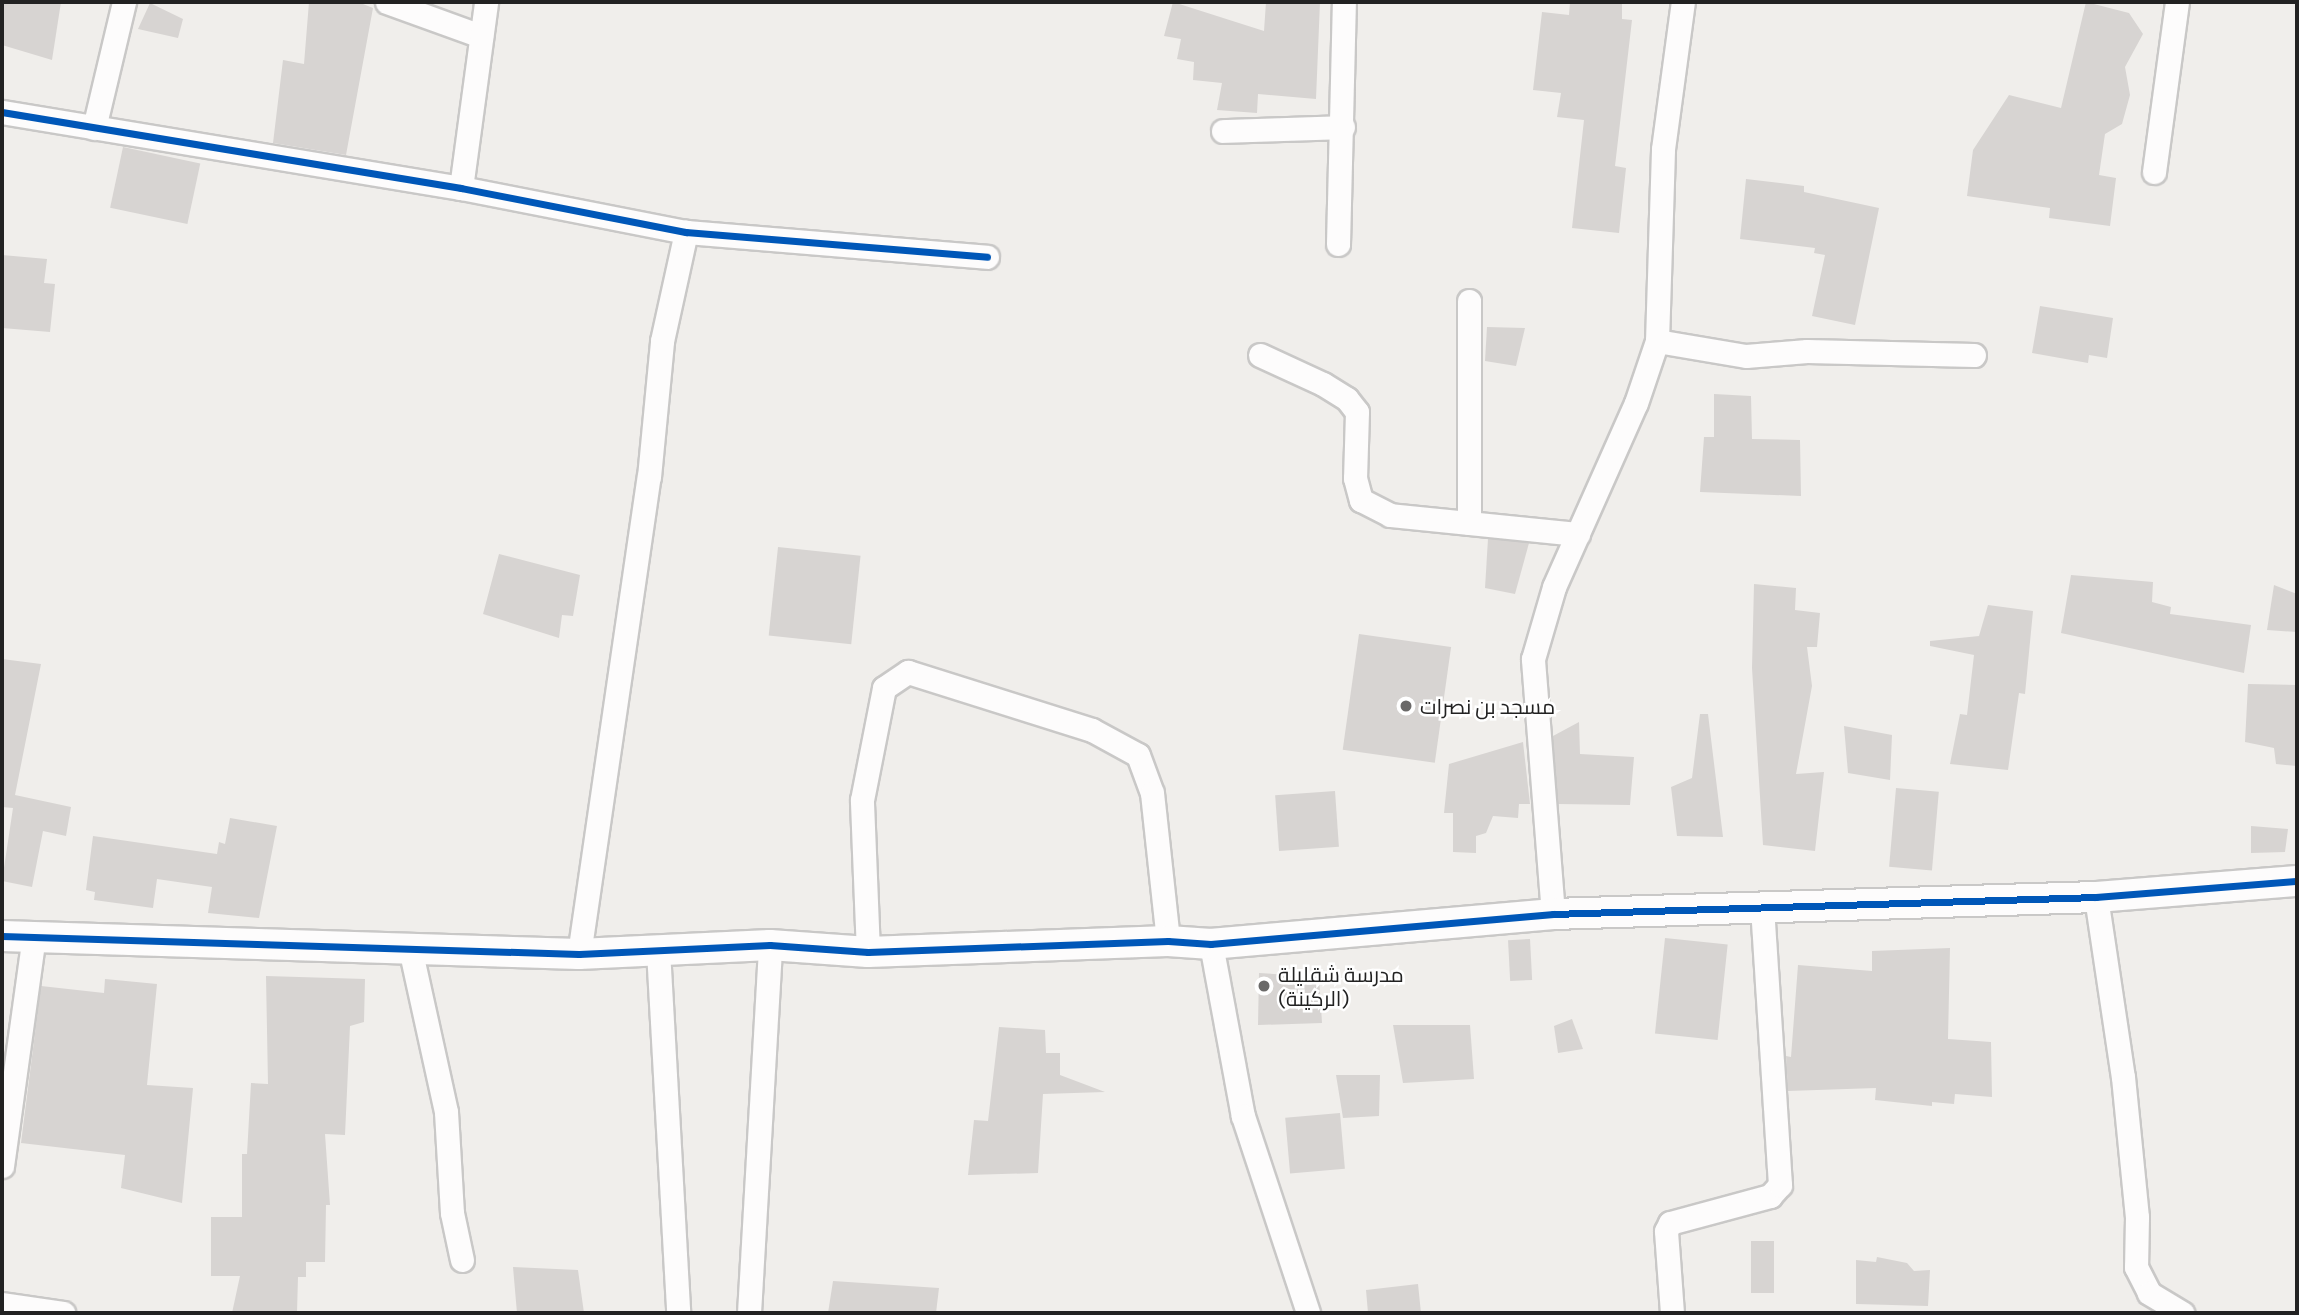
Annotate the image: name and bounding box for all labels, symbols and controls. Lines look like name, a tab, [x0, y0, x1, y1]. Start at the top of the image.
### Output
place label: مسجد بن نصرات	[1420, 693, 1555, 719]
marker: مسجد بن نصرات	[1398, 698, 1414, 714]
place label: مدرسة شقليلة (الركينة)	[1278, 961, 1404, 1011]
marker: مدرسة شقليلة (الركينة)	[1256, 978, 1272, 994]

